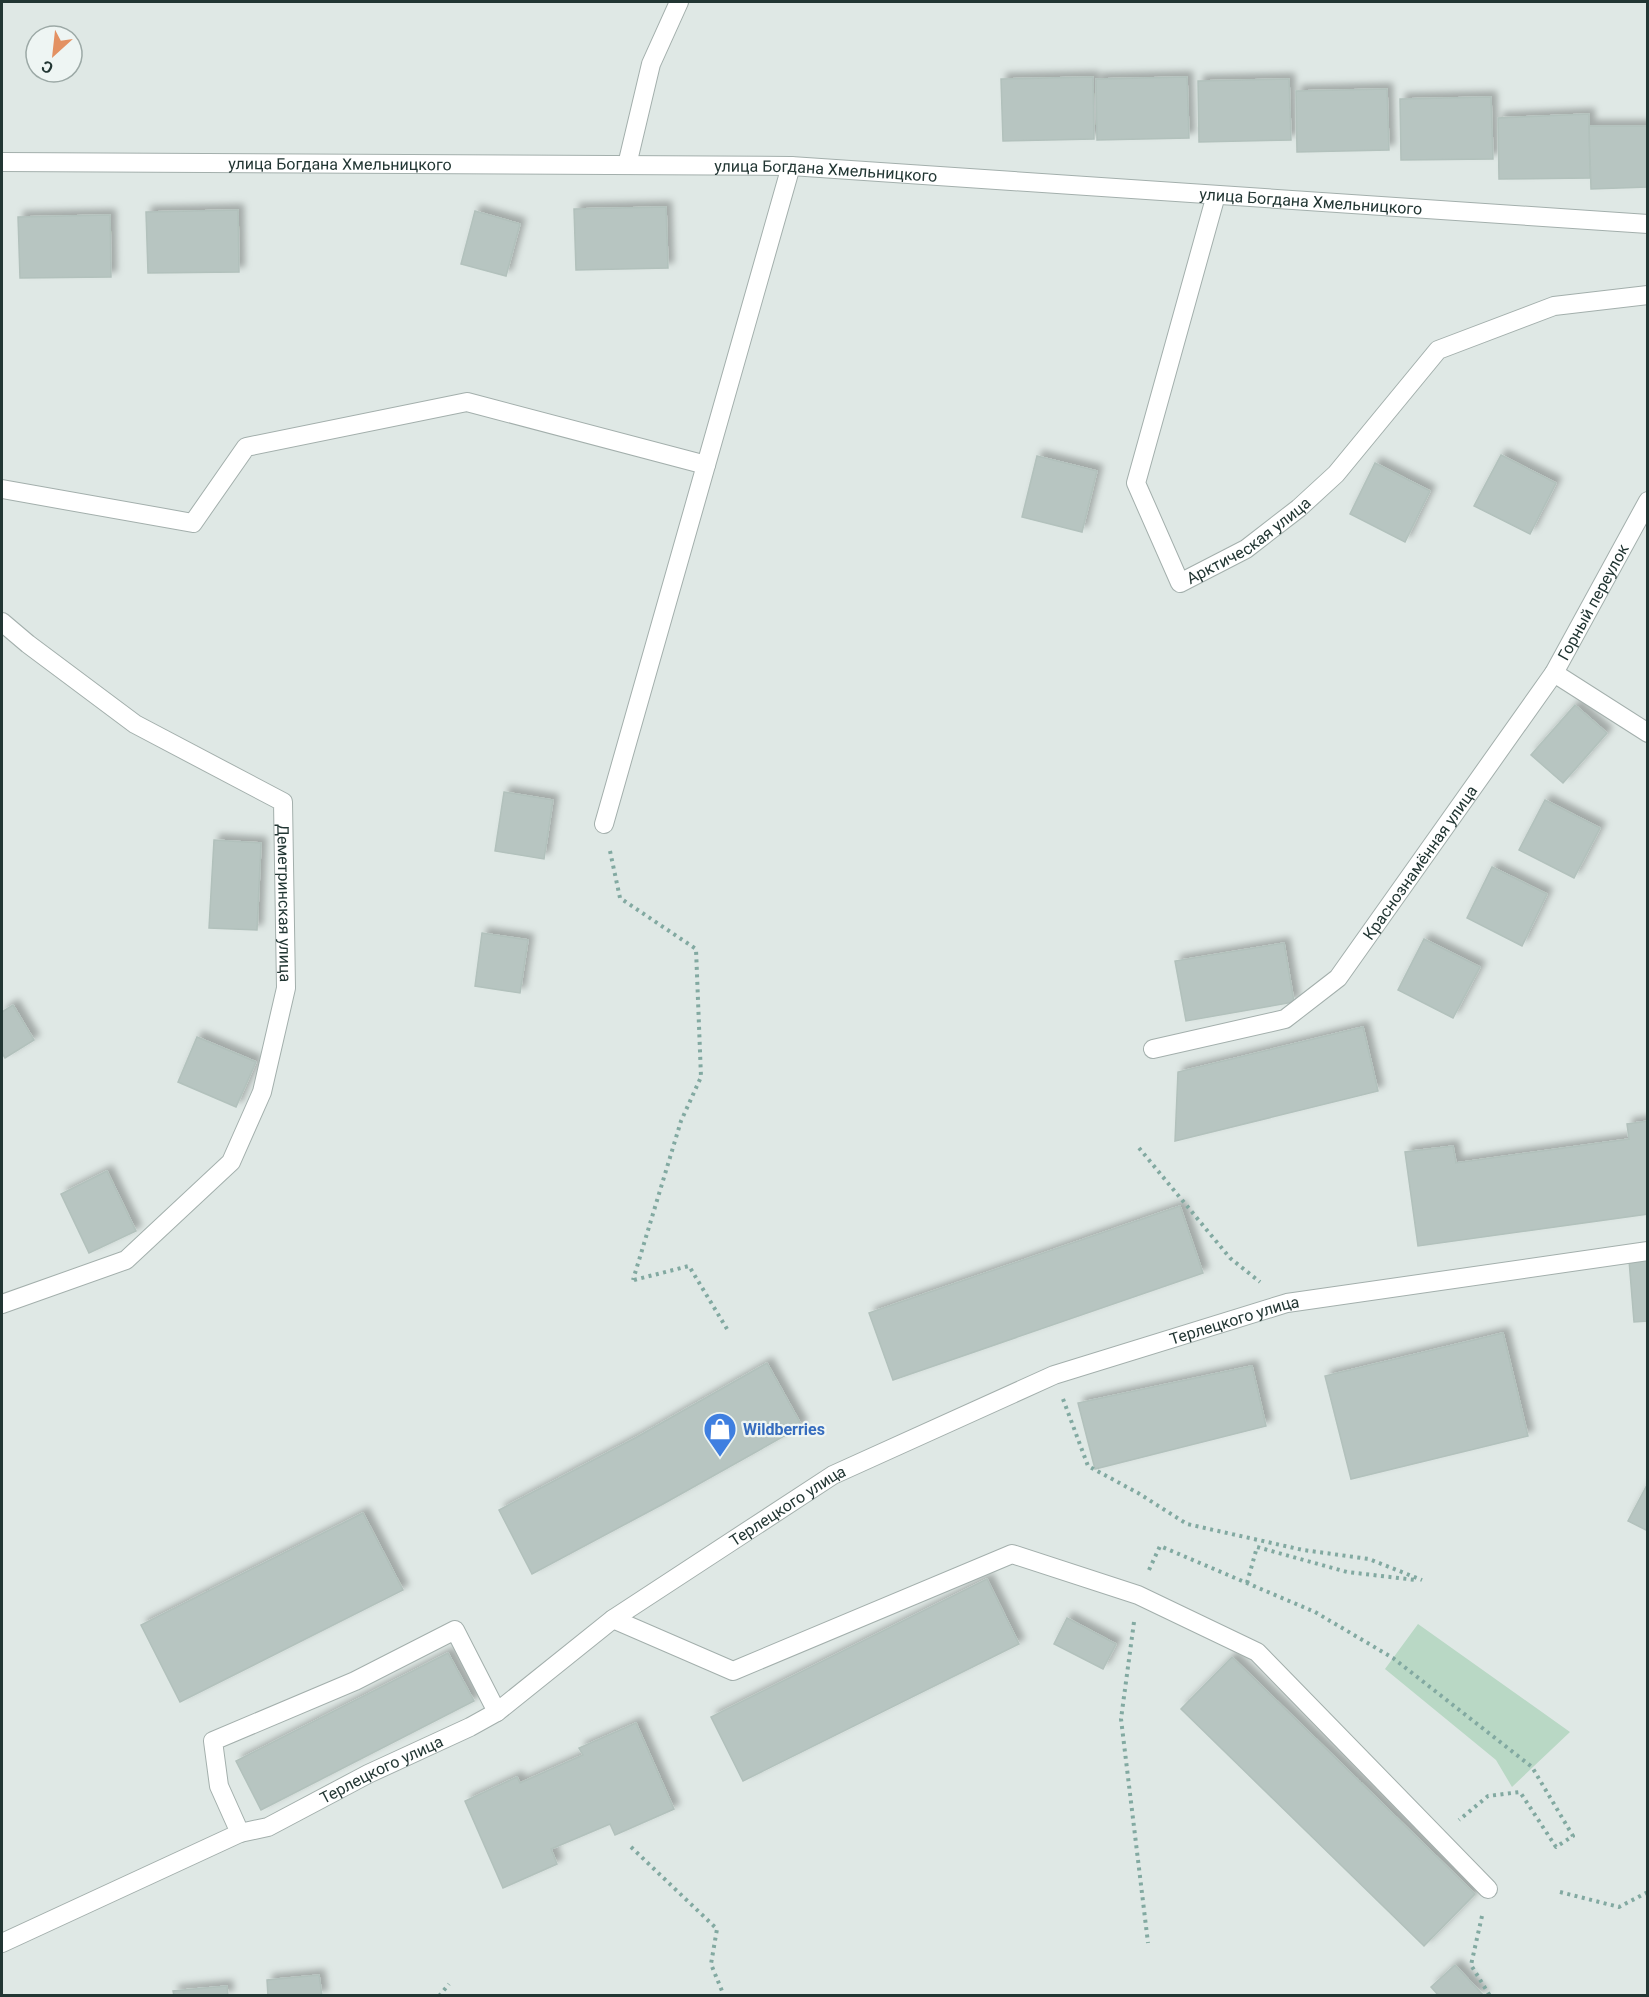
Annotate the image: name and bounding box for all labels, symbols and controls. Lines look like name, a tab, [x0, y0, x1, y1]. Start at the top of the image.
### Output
north arrow	[24, 24, 84, 84]
text: С	[38, 56, 56, 78]
street label: улица Богдана Хмельницкого	[228, 154, 452, 174]
street label: улица Богдана Хмельницкого	[714, 157, 938, 186]
street label: улица Богдана Хмельницкого	[1199, 185, 1423, 219]
street label: Арктическая улица	[1183, 493, 1315, 588]
street label: Горный переулок	[1554, 540, 1633, 664]
street label: Краснознамённая улица	[1359, 782, 1481, 944]
street label: Деметринская улица	[273, 824, 295, 982]
street label: Терлецкого улица	[1167, 1292, 1300, 1349]
shop icon: Wildberries	[702, 1411, 738, 1458]
place label: Wildberries	[743, 1420, 825, 1439]
street label: Терлецкого улица	[726, 1462, 848, 1550]
street label: Терлецкого улица	[317, 1732, 446, 1808]

